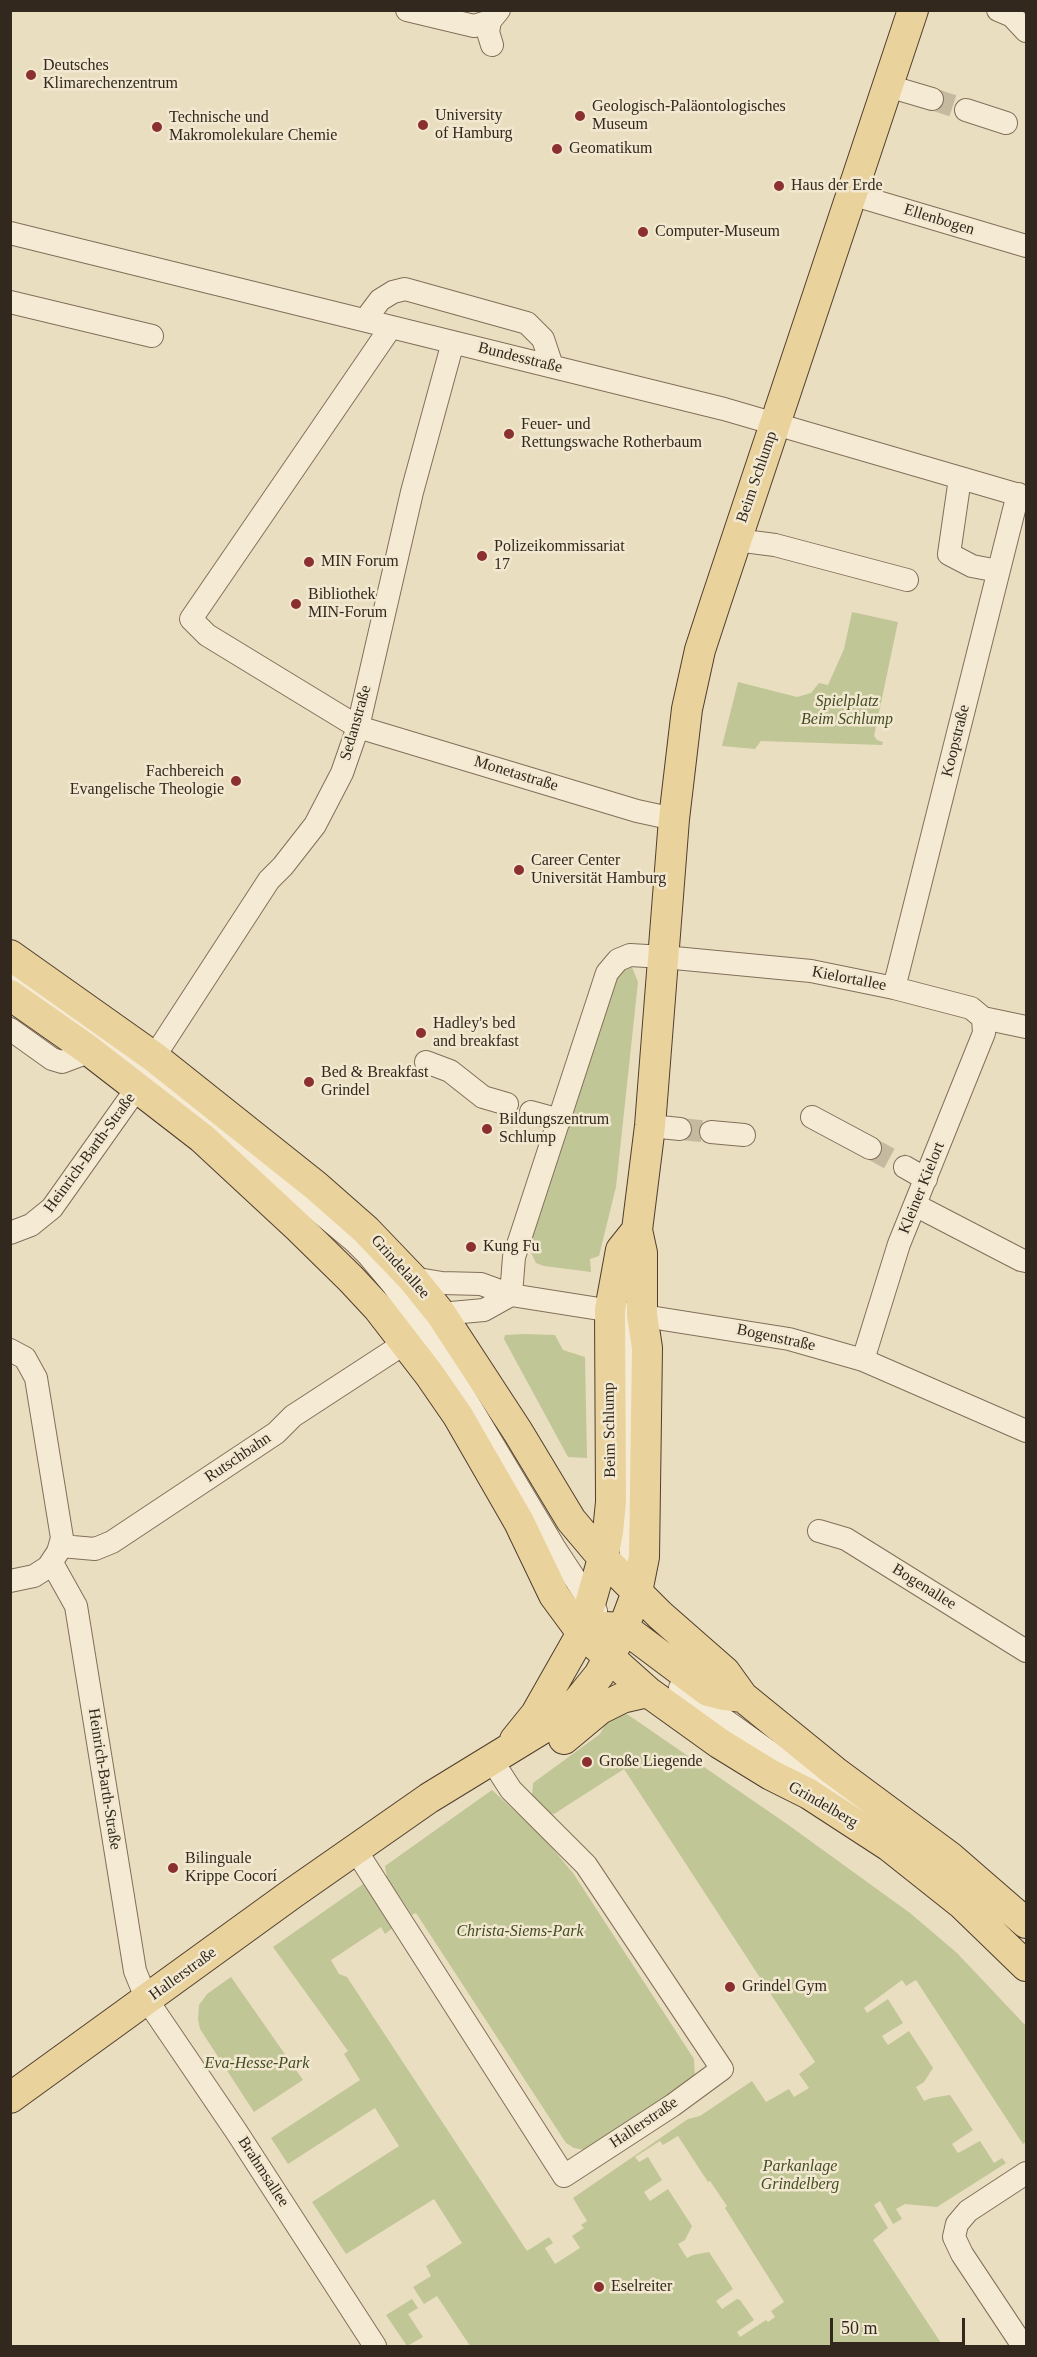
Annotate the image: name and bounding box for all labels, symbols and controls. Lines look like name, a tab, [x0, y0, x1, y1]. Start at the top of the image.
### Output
place label: Deutsches Klimarechenzentrum	[43, 56, 178, 94]
marker: Deutsches Klimarechenzentrum	[24, 68, 38, 82]
place label: Geologisch-Paläontologisches Museum	[592, 97, 786, 135]
place label: University of Hamburg	[435, 106, 512, 144]
place label: Technische und Makromolekulare Chemie	[169, 108, 337, 146]
marker: Geologisch-Paläontologisches Museum	[573, 109, 587, 123]
marker: University of Hamburg	[416, 118, 430, 132]
marker: Technische und Makromolekulare Chemie	[150, 120, 164, 134]
place label: Geomatikum	[569, 139, 653, 159]
marker: Geomatikum	[550, 142, 564, 156]
place label: Haus der Erde	[791, 176, 883, 196]
marker: Haus der Erde	[772, 179, 786, 193]
street label: Ellenbogen	[901, 200, 977, 240]
place label: Computer-Museum	[655, 222, 780, 242]
marker: Computer-Museum	[636, 225, 650, 239]
street label: Bundesstraße	[476, 338, 564, 378]
place label: Feuer- und Rettungswache Rotherbaum	[521, 415, 702, 453]
marker: Feuer- und Rettungswache Rotherbaum	[502, 427, 516, 441]
street label: Beim Schlump	[732, 429, 782, 525]
place label: Polizeikommissariat 17	[494, 537, 625, 575]
marker: Polizeikommissariat 17	[475, 549, 489, 563]
place label: MIN Forum	[321, 552, 399, 572]
marker: MIN Forum	[302, 555, 316, 569]
place label: Bibliothek MIN-Forum	[308, 585, 387, 623]
marker: Bibliothek MIN-Forum	[289, 597, 303, 611]
street label: Sedanstraße	[336, 683, 376, 763]
park label: Spielplatz Beim Schlump	[801, 692, 893, 730]
street label: Koopstraße	[938, 703, 974, 779]
street label: Monetastraße	[472, 752, 560, 796]
place label: Fachbereich Evangelische Theologie	[70, 762, 224, 800]
marker: Fachbereich Evangelische Theologie	[229, 774, 243, 788]
place label: Career Center Universität Hamburg	[531, 851, 666, 889]
marker: Career Center Universität Hamburg	[512, 863, 526, 877]
street label: Kielortallee	[810, 962, 888, 996]
place label: Hadley's bed and breakfast	[433, 1014, 519, 1052]
marker: Hadley's bed and breakfast	[414, 1026, 428, 1040]
place label: Bed & Breakfast Grindel	[321, 1063, 429, 1101]
marker: Bed & Breakfast Grindel	[302, 1075, 316, 1089]
street label: Heinrich-Barth-Straße	[40, 1089, 140, 1217]
place label: Bildungszentrum Schlump	[499, 1110, 609, 1148]
marker: Bildungszentrum Schlump	[480, 1122, 494, 1136]
street label: Kleiner Kielort	[895, 1139, 949, 1237]
street label: Grindelallee	[366, 1231, 434, 1303]
place label: Kung Fu	[483, 1237, 539, 1257]
marker: Kung Fu	[464, 1240, 478, 1254]
street label: Bogenstraße	[735, 1320, 817, 1356]
street label: Beim Schlump	[600, 1382, 620, 1478]
street label: Rutschbahn	[201, 1429, 275, 1487]
street label: Bogenallee	[888, 1560, 960, 1614]
street label: Heinrich-Barth-Straße	[83, 1707, 125, 1851]
place label: Große Liegende	[599, 1752, 703, 1772]
marker: Große Liegende	[580, 1755, 594, 1769]
street label: Grindelberg	[785, 1777, 861, 1833]
place label: Bilinguale Krippe Cocorí	[185, 1849, 277, 1887]
marker: Bilinguale Krippe Cocorí	[166, 1861, 180, 1875]
park label: Christa-Siems-Park	[456, 1922, 584, 1942]
street label: Hallerstraße	[146, 1943, 220, 2005]
place label: Grindel Gym	[742, 1977, 827, 1997]
marker: Grindel Gym	[723, 1980, 737, 1994]
park label: Eva-Hesse-Park	[205, 2054, 309, 2074]
street label: Hallerstraße	[606, 2093, 682, 2153]
street label: Brahmsallee	[233, 2133, 293, 2211]
park label: Parkanlage Grindelberg	[761, 2157, 839, 2195]
place label: Eselreiter	[611, 2277, 672, 2297]
marker: Eselreiter	[592, 2280, 606, 2294]
scale bar	[833, 2306, 968, 2344]
text: 50 m	[841, 2318, 878, 2338]

